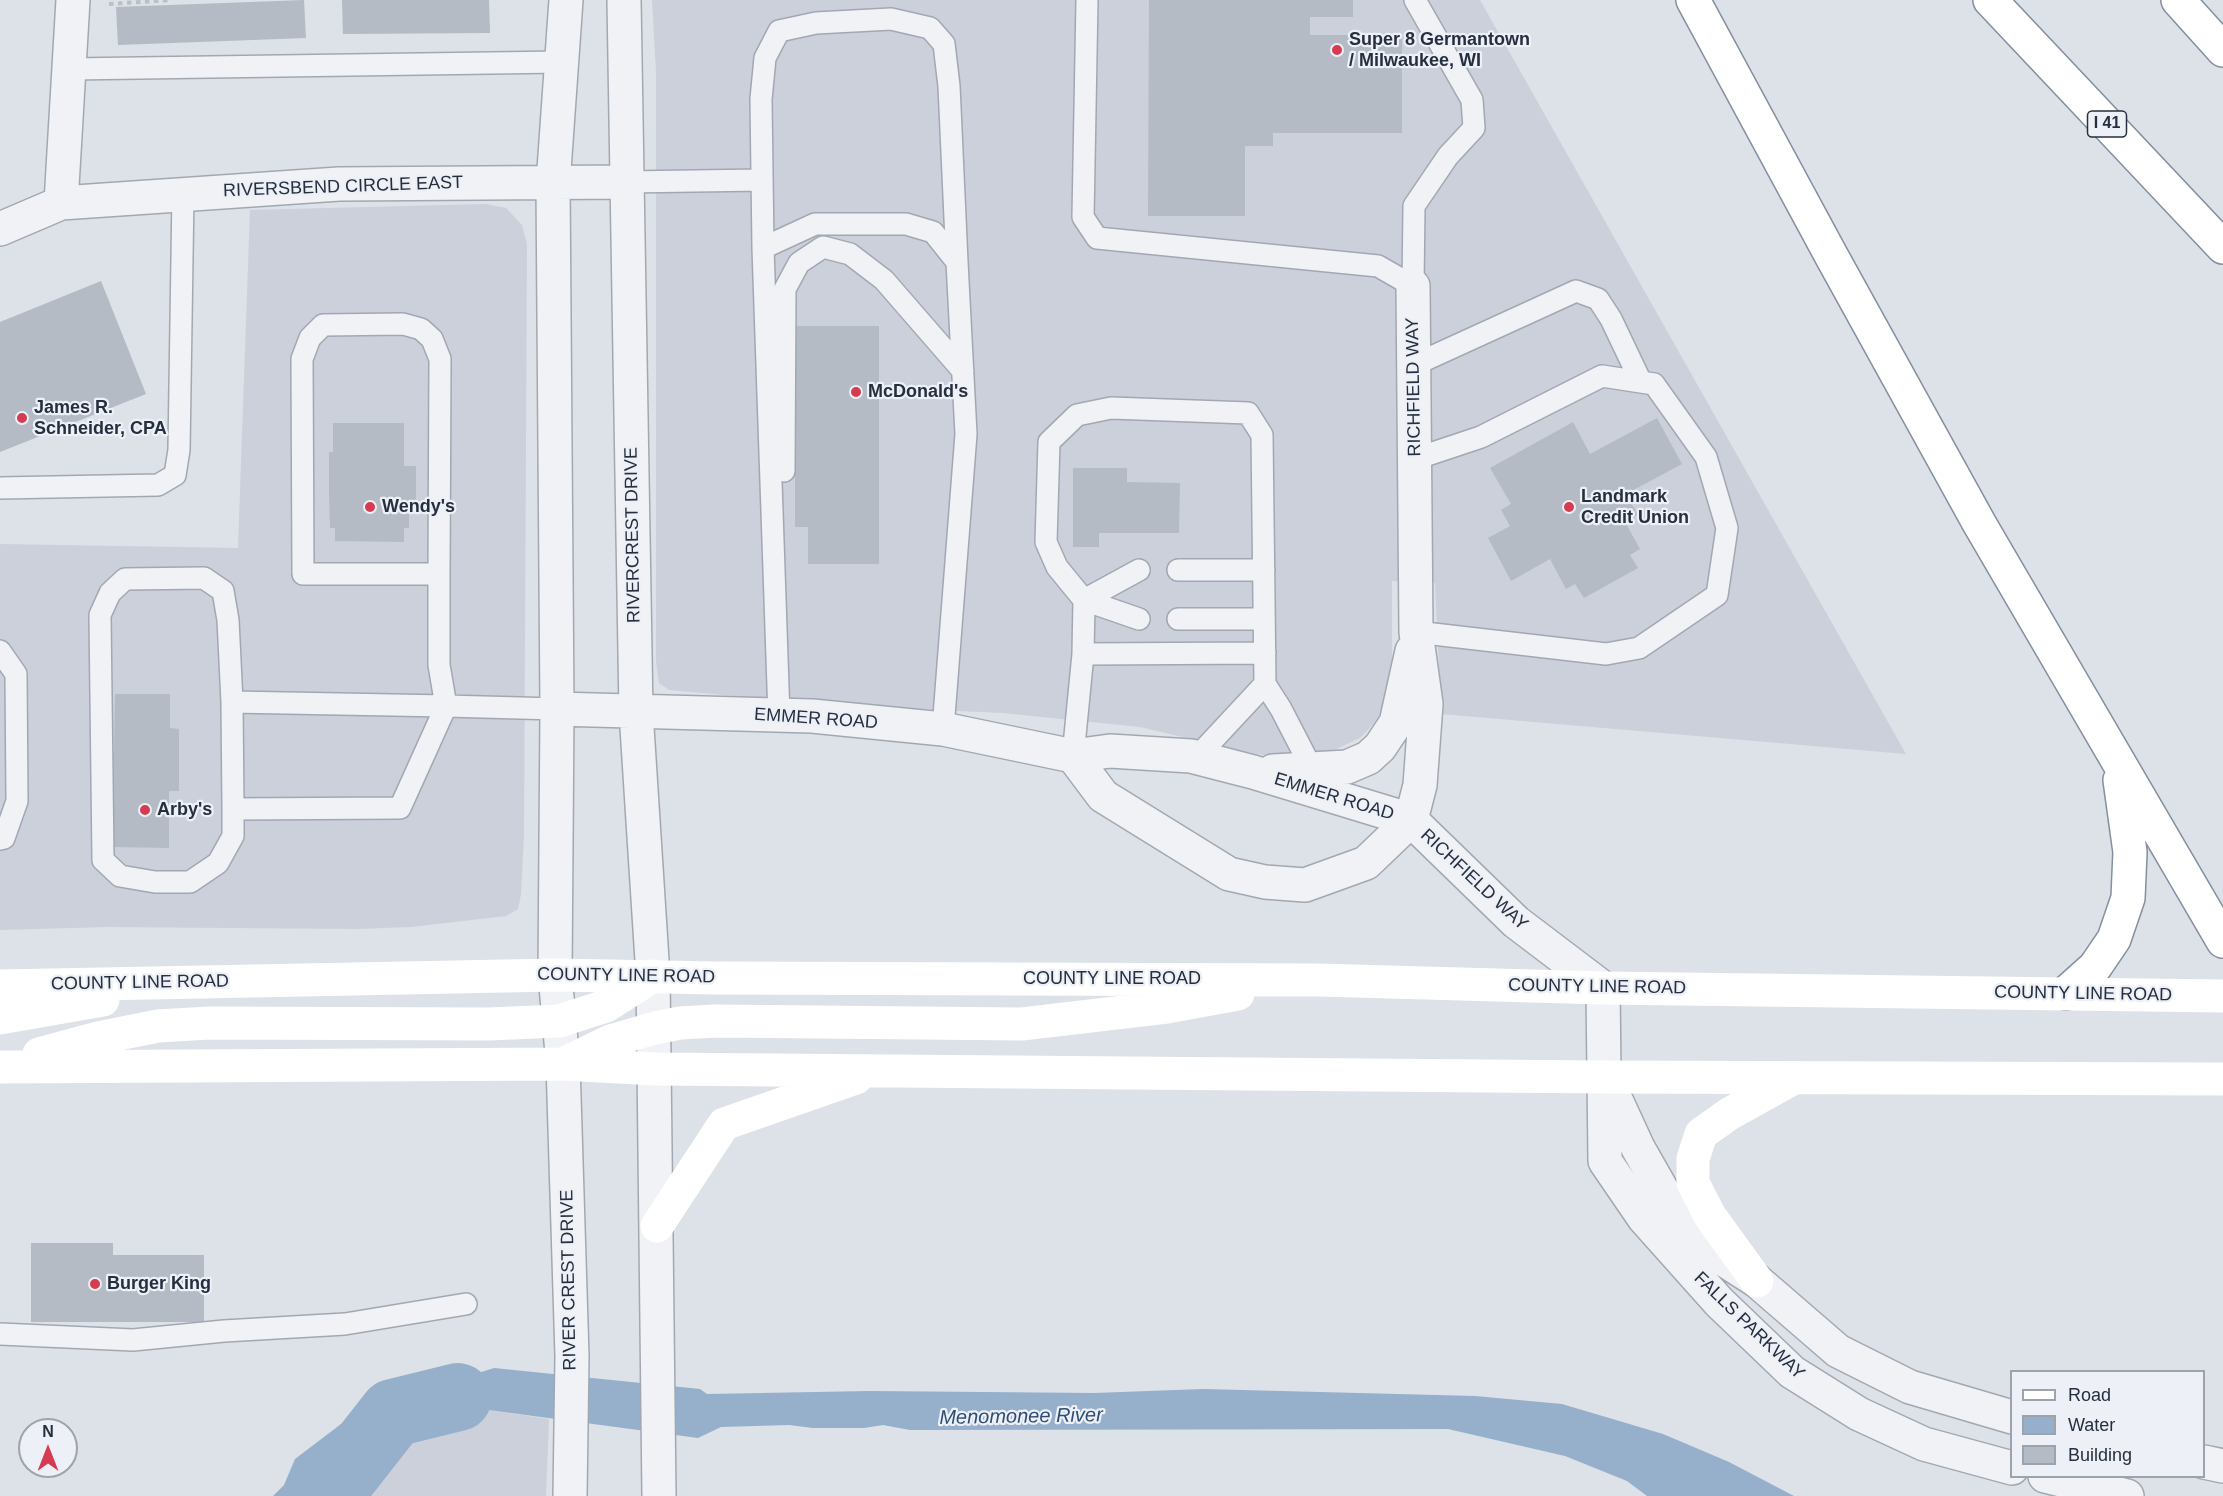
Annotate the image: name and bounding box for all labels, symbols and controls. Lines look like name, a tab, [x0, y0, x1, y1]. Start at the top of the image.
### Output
place label: Super 8 Germantown / Milwaukee, WI	[1349, 29, 1530, 72]
marker: Super 8 Germantown / Milwaukee, WI	[1330, 43, 1344, 57]
road number: I 41	[2088, 111, 2126, 137]
street label: RIVERSBEND CIRCLE EAST	[223, 172, 463, 202]
street label: RICHFIELD WAY	[1402, 317, 1426, 457]
place label: McDonald's	[868, 381, 968, 403]
marker: McDonald's	[849, 385, 863, 399]
place label: James R. Schneider, CPA	[34, 397, 167, 440]
marker: James R. Schneider, CPA	[15, 411, 29, 425]
street label: RIVERCREST DRIVE	[621, 447, 645, 623]
place label: Landmark Credit Union	[1581, 486, 1689, 528]
place label: Wendy's	[382, 496, 455, 518]
marker: Wendy's	[363, 500, 377, 514]
marker: Landmark Credit Union	[1562, 500, 1576, 514]
street label: EMMER ROAD	[753, 704, 879, 734]
street label: EMMER ROAD	[1272, 769, 1396, 825]
place label: Arby's	[157, 799, 212, 821]
marker: Arby's	[138, 803, 152, 817]
street label: RICHFIELD WAY	[1416, 825, 1532, 935]
street label: COUNTY LINE ROAD	[537, 964, 715, 988]
street label: COUNTY LINE ROAD	[1023, 968, 1201, 990]
street label: COUNTY LINE ROAD	[51, 971, 229, 995]
street label: COUNTY LINE ROAD	[1508, 975, 1686, 999]
street label: COUNTY LINE ROAD	[1994, 982, 2172, 1006]
street label: RIVER CREST DRIVE	[557, 1189, 581, 1371]
street label: FALLS PARKWAY	[1689, 1268, 1809, 1384]
place label: Burger King	[107, 1273, 211, 1295]
marker: Burger King	[88, 1277, 102, 1291]
legend	[2010, 1370, 2205, 1478]
text: Road	[2068, 1385, 2111, 1405]
water label: Menomonee River	[939, 1404, 1103, 1430]
text: Water	[2068, 1415, 2115, 1435]
north arrow	[18, 1418, 78, 1478]
text: N	[42, 1423, 54, 1440]
text: Building	[2068, 1445, 2132, 1465]

